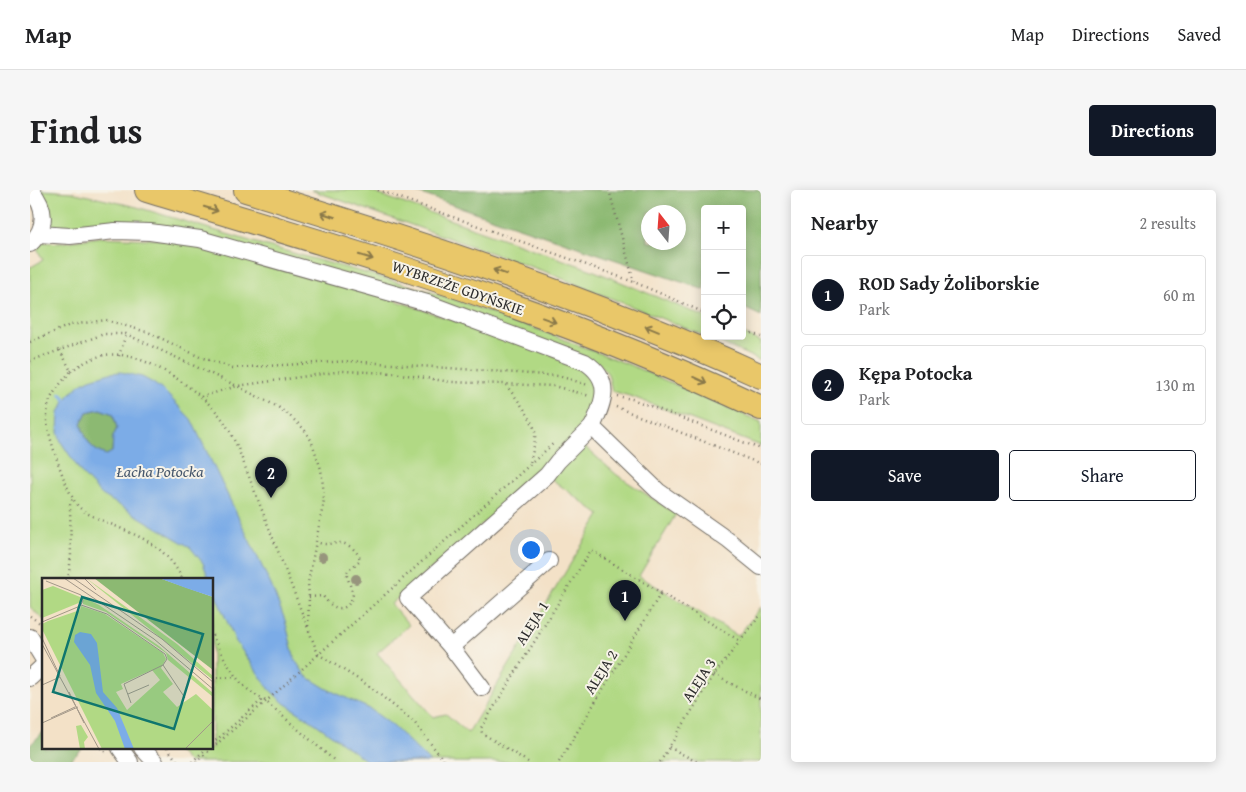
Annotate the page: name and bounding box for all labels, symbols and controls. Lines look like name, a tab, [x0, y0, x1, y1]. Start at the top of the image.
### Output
text: Map	[25, 17, 72, 52]
text: Map	[1011, 21, 1044, 48]
text: Directions	[1072, 21, 1149, 48]
text: Saved	[1177, 21, 1221, 48]
text: Find us	[30, 105, 143, 156]
button: Directions	[1089, 105, 1216, 156]
one-way arrow	[202, 205, 218, 215]
north arrow	[641, 205, 686, 250]
map controls	[701, 205, 746, 340]
button: +	[701, 205, 746, 250]
text: Nearby	[811, 207, 878, 238]
one-way arrow	[320, 210, 336, 219]
text: 2 results	[1139, 211, 1196, 235]
button: −	[701, 250, 746, 295]
one-way arrow	[358, 252, 374, 262]
street label: WYBRZEŻE GDYŃSKIE	[389, 255, 527, 320]
one-way arrow	[493, 267, 508, 276]
text: ROD Sady Żoliborskie	[859, 269, 1040, 297]
text: 1	[824, 283, 832, 307]
text: 60 m	[1163, 283, 1195, 307]
button: locate	[701, 295, 746, 340]
text: Park	[859, 297, 890, 321]
one-way arrow	[541, 316, 557, 325]
one-way arrow	[645, 324, 660, 334]
text: Kępa Potocka	[859, 359, 973, 387]
text: 2	[824, 373, 832, 397]
text: 130 m	[1155, 373, 1195, 397]
one-way arrow	[692, 376, 707, 386]
text: Park	[859, 387, 890, 411]
button: Save	[811, 450, 999, 501]
button: Share	[1009, 450, 1196, 501]
pin: 2	[255, 457, 287, 498]
water label: Łacha Potocka	[115, 459, 204, 483]
your location	[518, 537, 544, 563]
inset map	[42, 578, 214, 750]
pin: 1	[609, 580, 641, 621]
street label: ALEJA 1	[510, 597, 553, 649]
street label: ALEJA 2	[579, 646, 622, 698]
street label: ALEJA 3	[677, 654, 721, 706]

